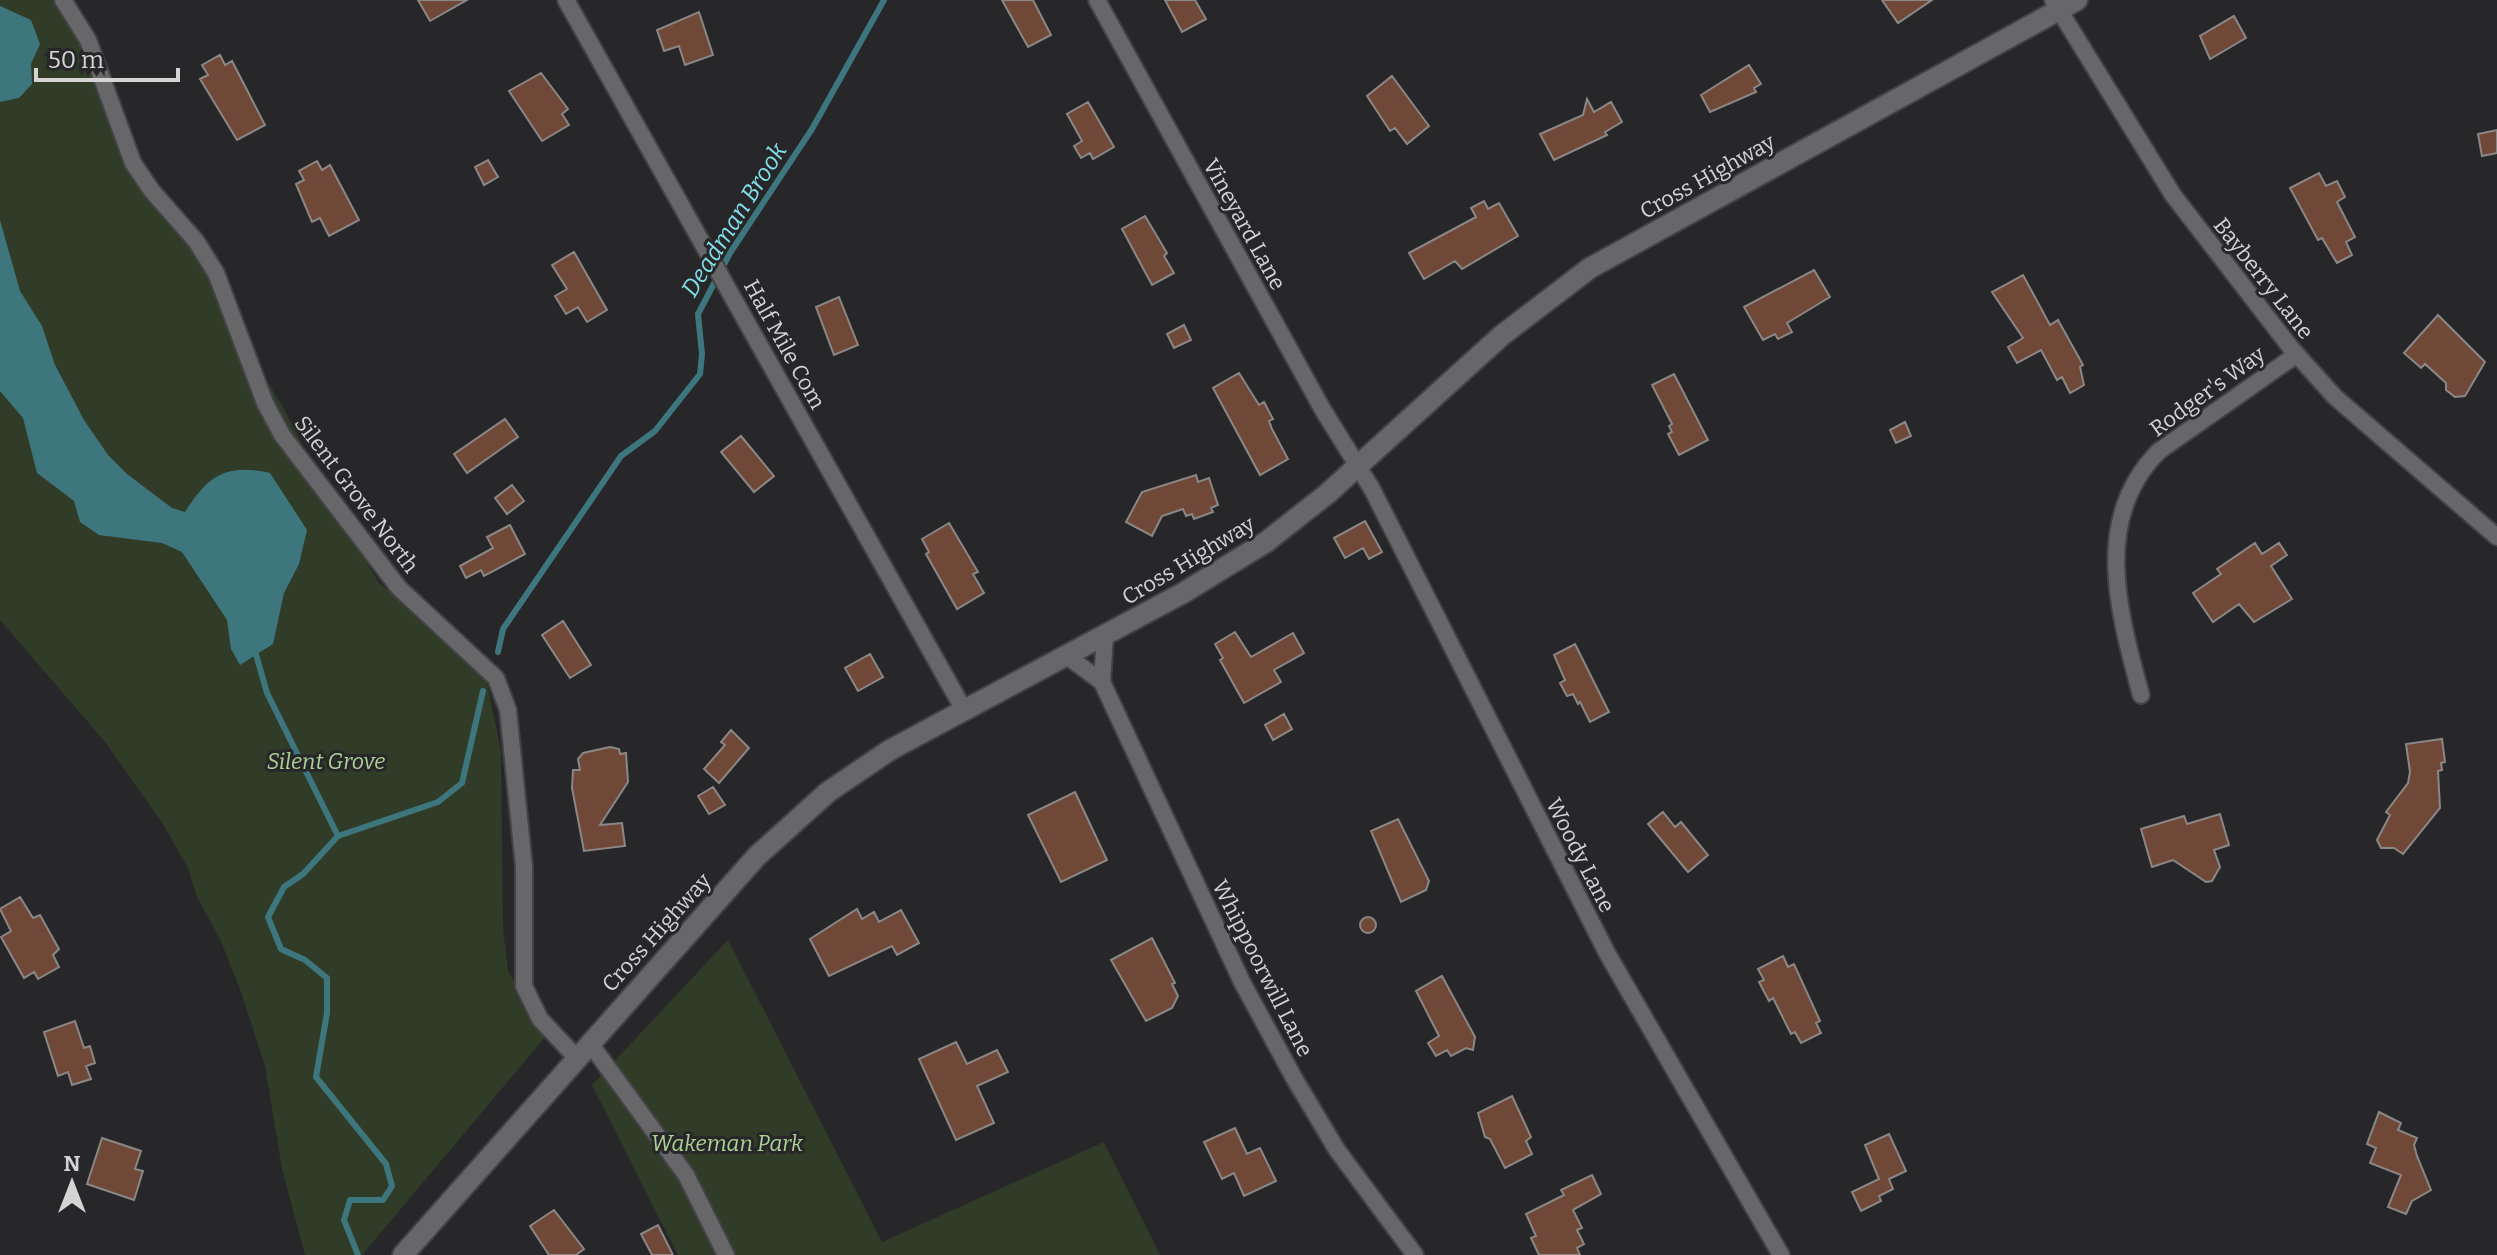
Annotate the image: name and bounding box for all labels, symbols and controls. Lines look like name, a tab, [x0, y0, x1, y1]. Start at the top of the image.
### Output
scale bar	[36, 32, 178, 82]
text: 50 m	[48, 46, 104, 74]
street label: Cross Highway	[1635, 128, 1780, 225]
water label: Deadman Brook	[675, 137, 793, 302]
street label: Vineyard Lane	[1197, 154, 1292, 295]
street label: Bayberry Lane	[2208, 212, 2319, 344]
street label: Half Mile Com	[738, 275, 831, 414]
street label: Rodger's Way	[2144, 340, 2271, 442]
street label: Silent Grove North	[289, 410, 425, 578]
street label: Cross Highway	[1117, 510, 1260, 611]
park label: Silent Grove	[267, 748, 385, 775]
street label: Woody Lane	[1540, 793, 1621, 917]
street label: Cross Highway	[596, 867, 717, 997]
street label: Whippoorwill Lane	[1206, 875, 1319, 1061]
park label: Wakeman Park	[651, 1130, 804, 1157]
north arrow	[32, 1143, 112, 1223]
text: N	[64, 1150, 81, 1177]

